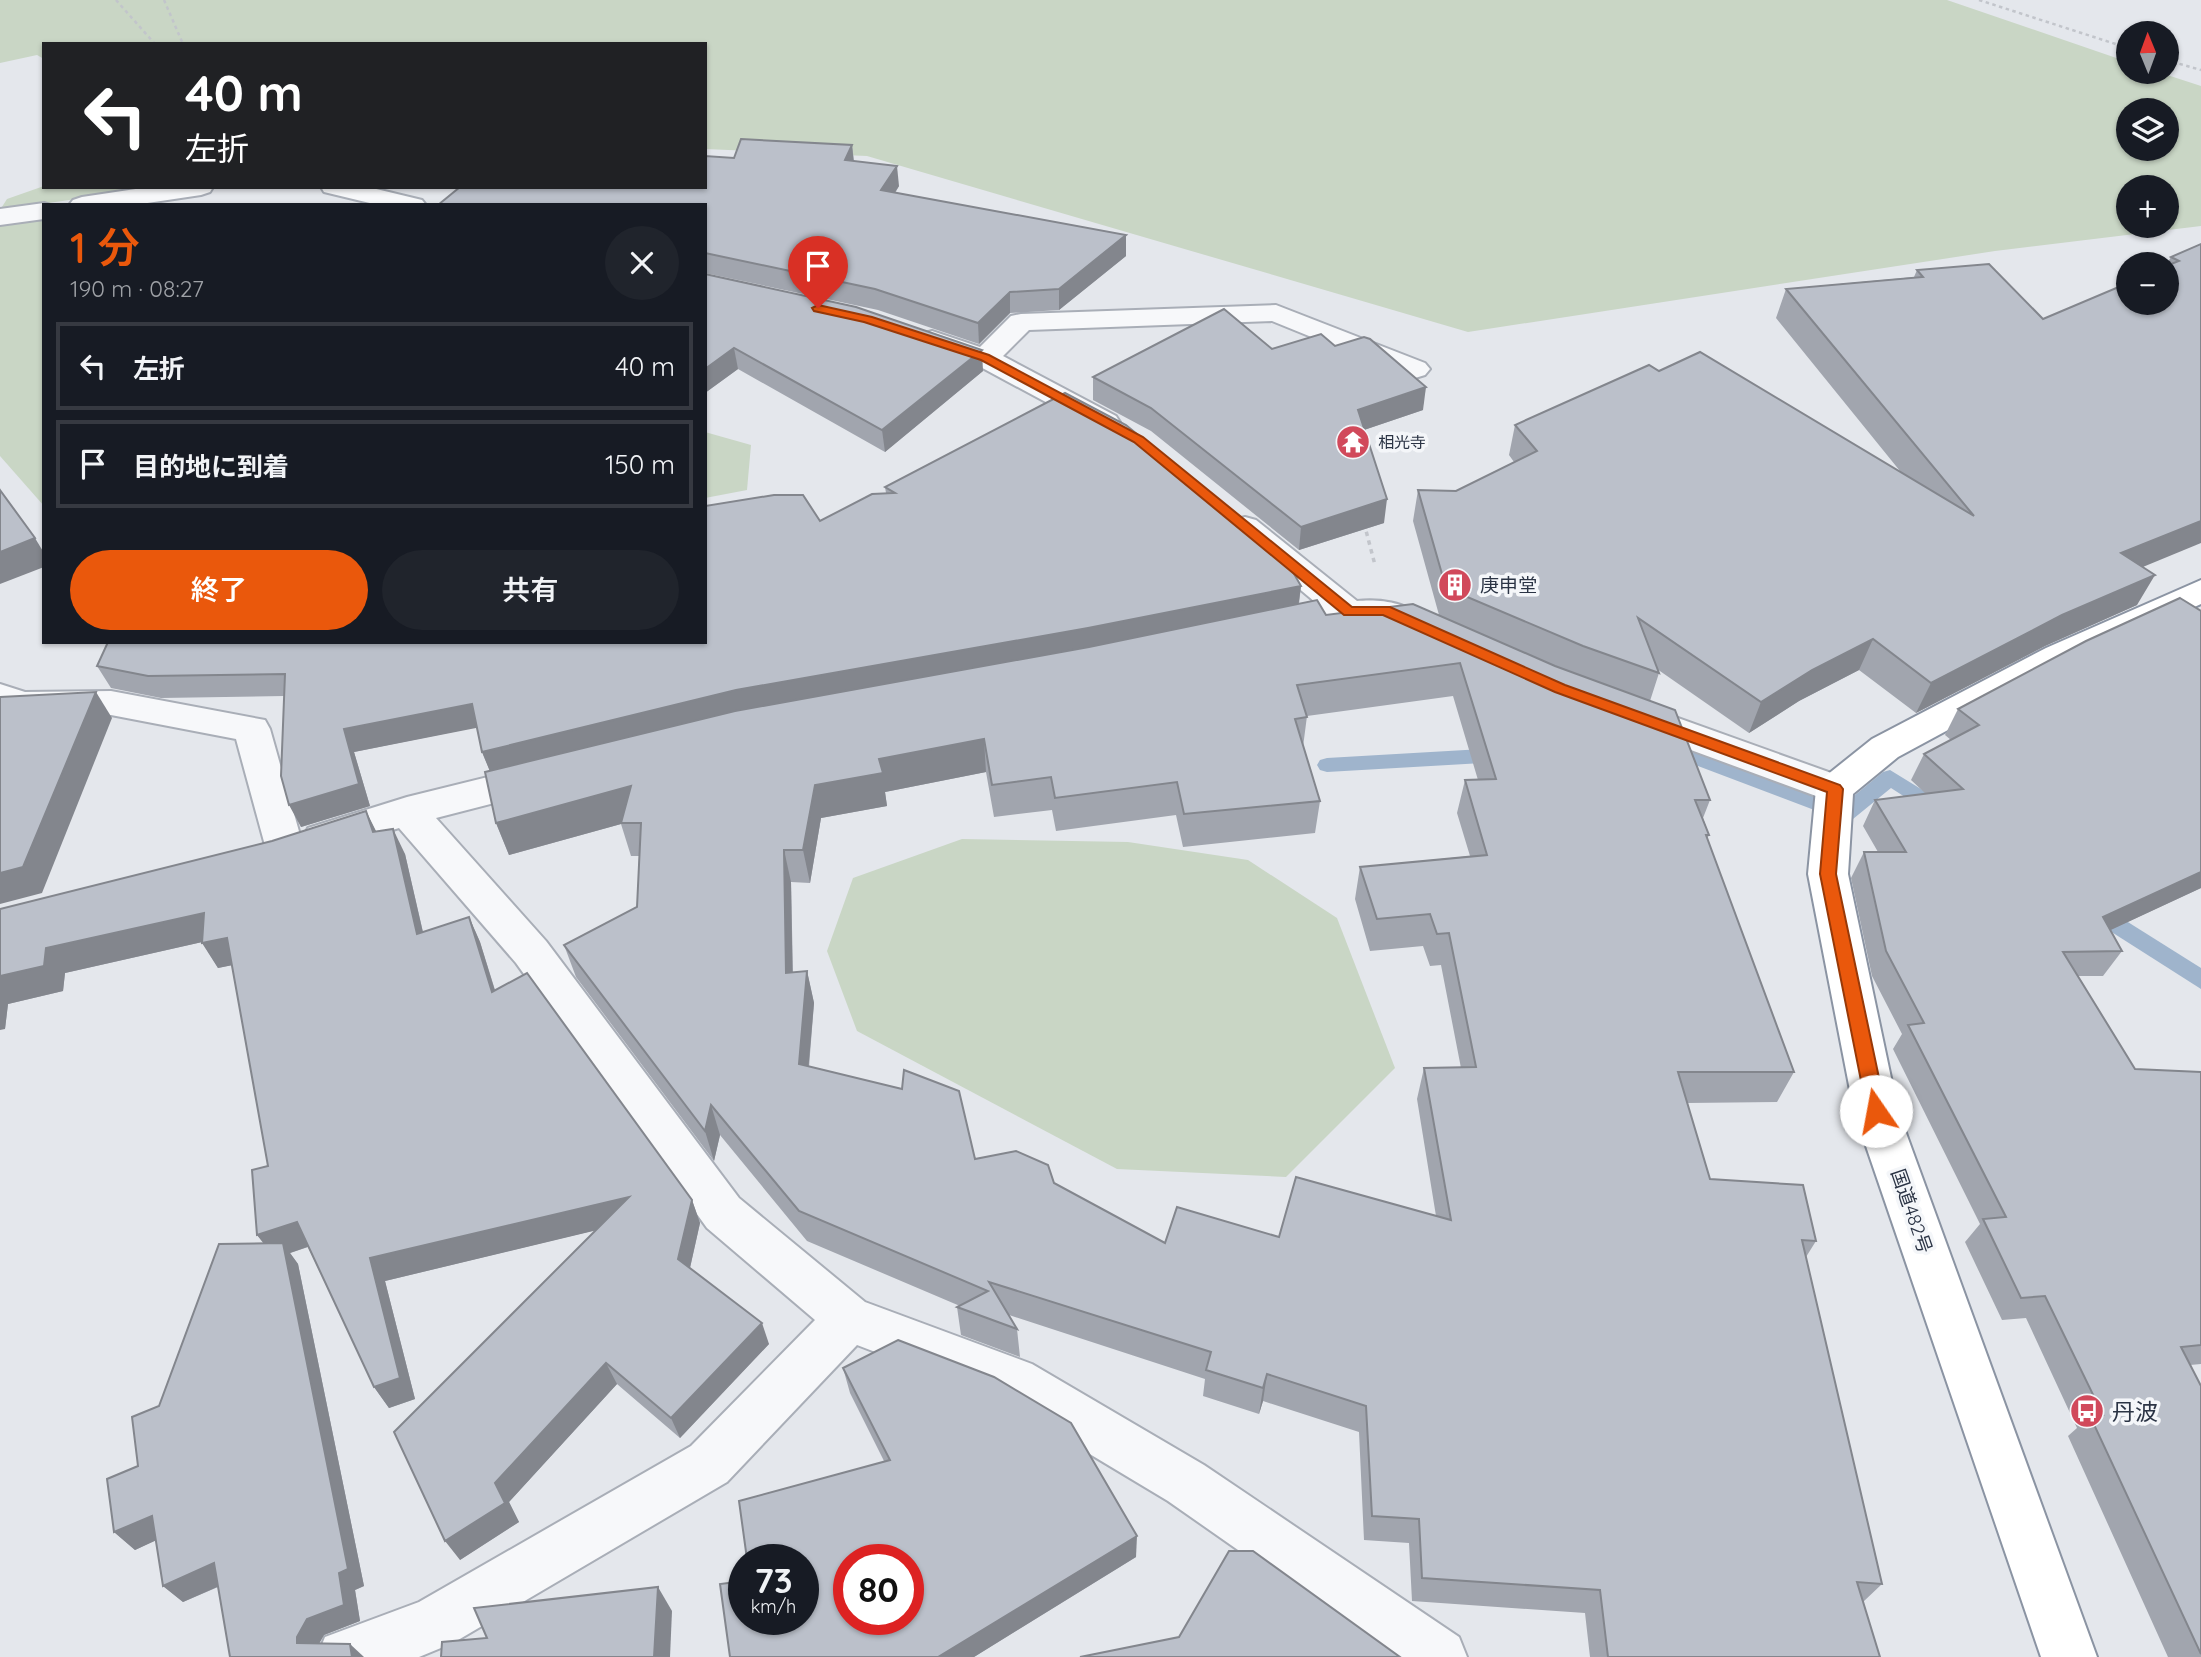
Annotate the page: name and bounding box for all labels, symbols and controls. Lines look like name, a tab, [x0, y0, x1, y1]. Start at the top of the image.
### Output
north arrow	[2116, 21, 2179, 84]
map controls	[2116, 21, 2179, 315]
text: 40 m	[185, 62, 303, 123]
icon: left	[70, 70, 161, 161]
button: layers	[2116, 98, 2179, 161]
text: 左折	[185, 128, 249, 168]
button: +	[2116, 175, 2179, 238]
text: 1 分	[70, 221, 140, 274]
button: close	[605, 226, 679, 300]
pin	[788, 236, 848, 308]
icon: arrive	[799, 247, 837, 285]
button: −	[2116, 252, 2179, 315]
text: 190 m · 08:27	[70, 274, 204, 303]
icon: left	[74, 347, 112, 385]
text: 40 m	[615, 350, 675, 383]
text: 左折	[133, 352, 185, 385]
temple icon: 相光寺	[1334, 423, 1372, 461]
place label: 相光寺	[1378, 432, 1426, 452]
icon: arrive	[74, 445, 112, 483]
text: 150 m	[605, 448, 675, 481]
text: 目的地に到着	[133, 450, 289, 483]
button: 終了	[70, 550, 368, 630]
button: 共有	[382, 550, 679, 630]
building icon: 庚申堂	[1436, 566, 1474, 604]
place label: 庚申堂	[1480, 573, 1537, 597]
position arrow	[1839, 1074, 1913, 1148]
street label: 国道482号	[1886, 1166, 1938, 1256]
bus stop icon: 丹波	[2068, 1392, 2106, 1430]
place label: 丹波	[2112, 1397, 2158, 1426]
speed limit sign: 80	[833, 1544, 924, 1635]
text: 73	[754, 1558, 793, 1602]
text: km/h	[751, 1595, 796, 1618]

